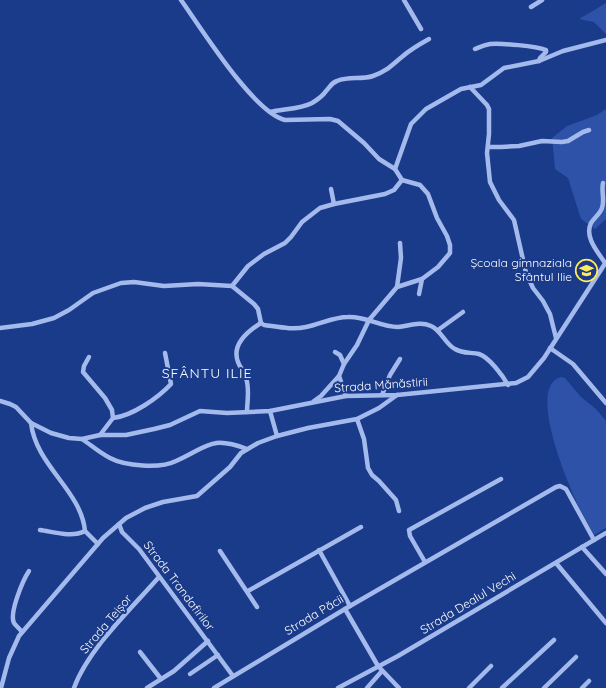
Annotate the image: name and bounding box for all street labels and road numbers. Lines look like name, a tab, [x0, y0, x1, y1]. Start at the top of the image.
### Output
street label: Strada Mănăstirii	[334, 374, 428, 395]
street label: Strada Trandafirilor	[141, 538, 218, 634]
street label: Strada Dealul Vechi	[417, 568, 518, 637]
street label: Strada Teișor	[76, 591, 135, 656]
street label: Strada Păcii	[282, 591, 346, 638]

